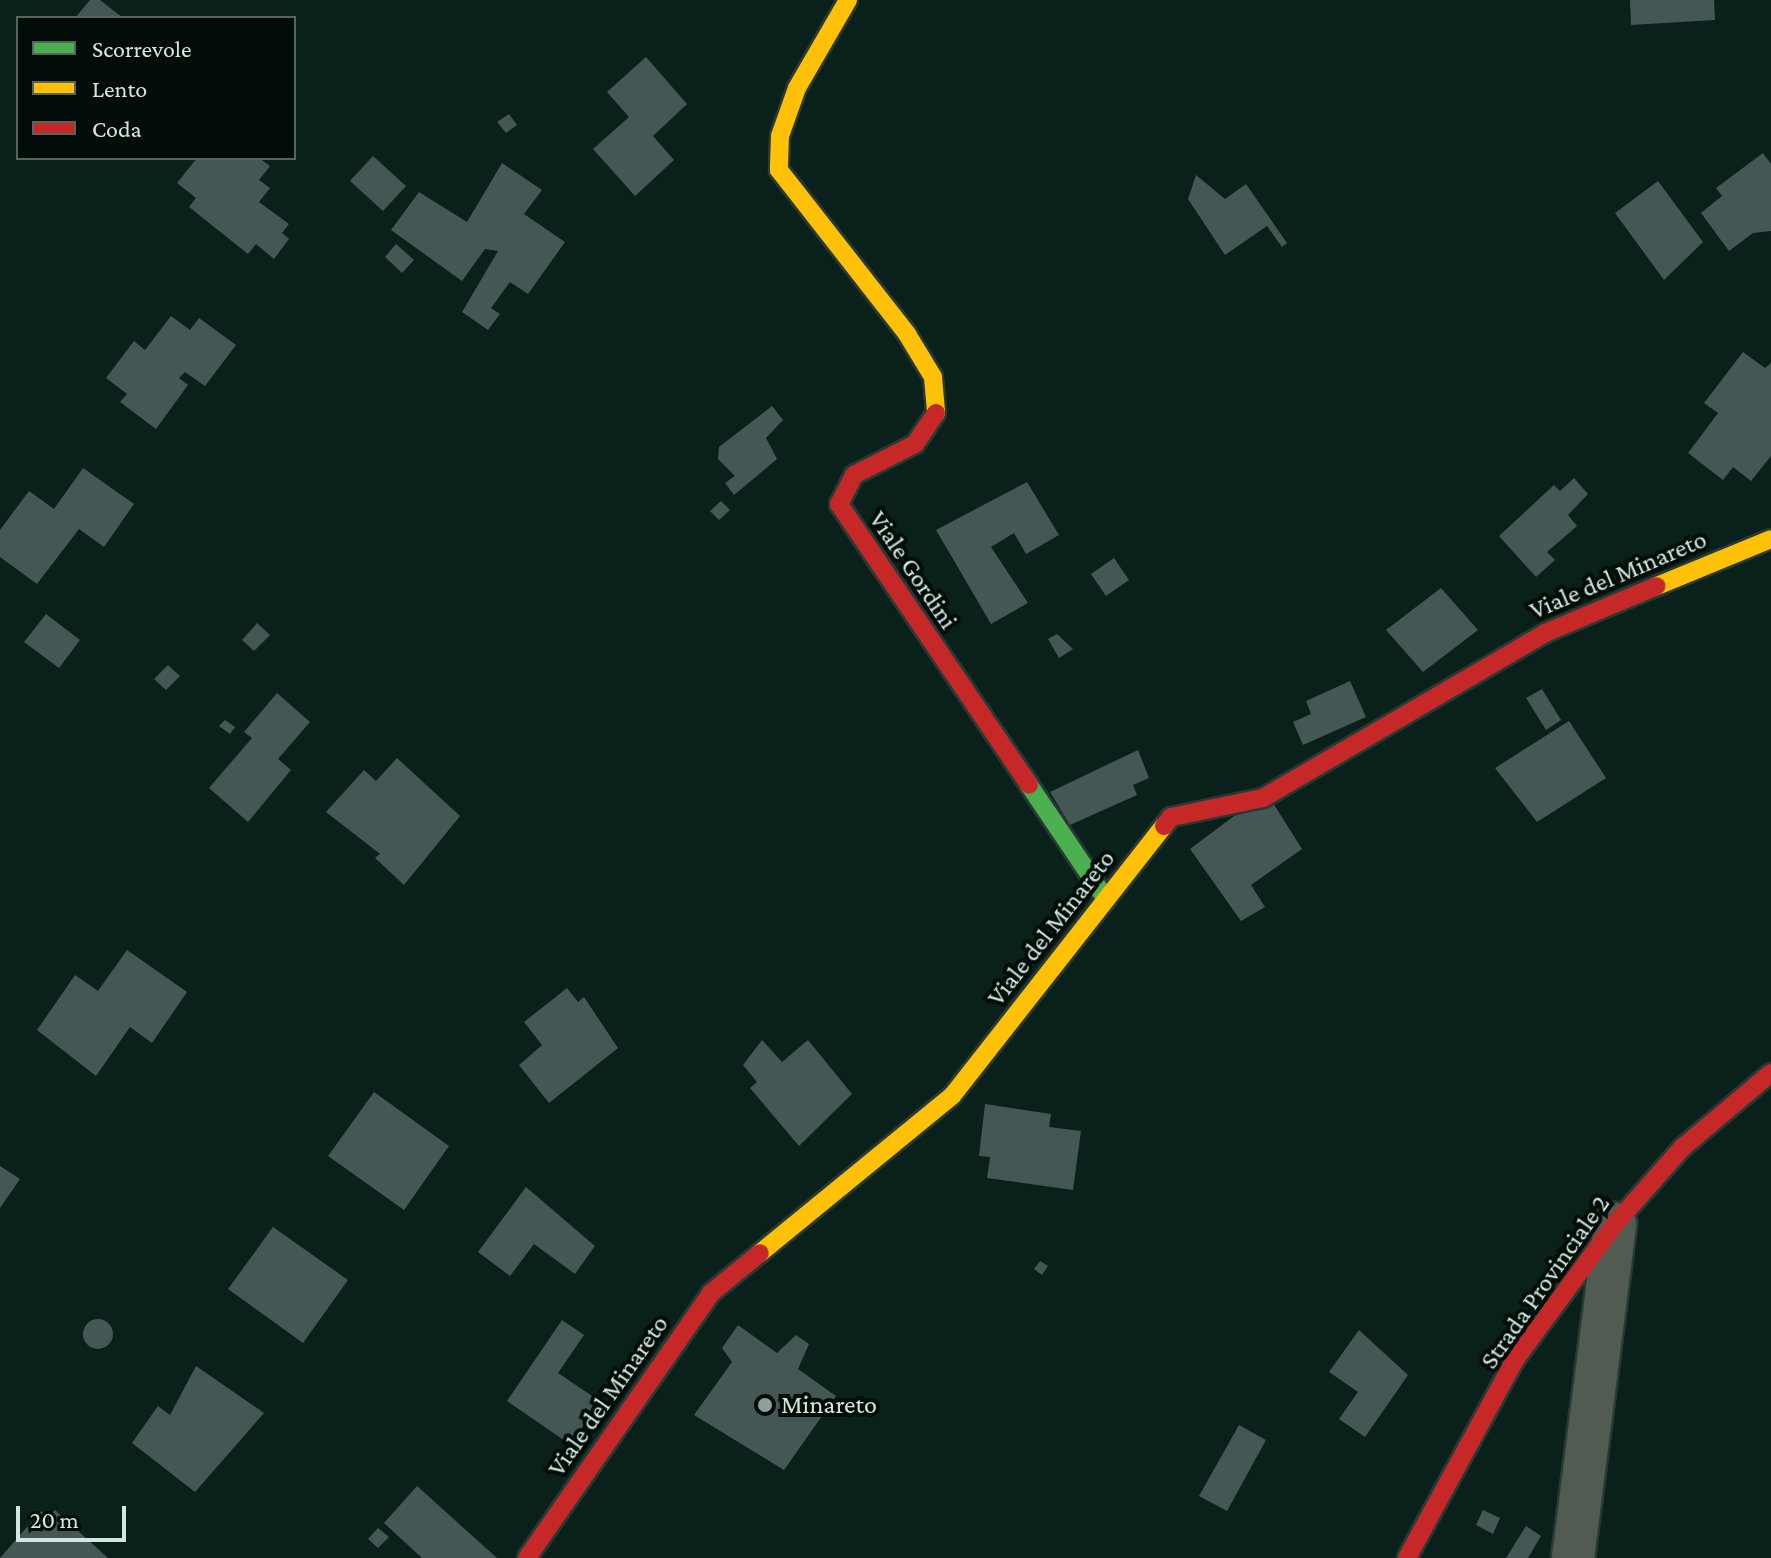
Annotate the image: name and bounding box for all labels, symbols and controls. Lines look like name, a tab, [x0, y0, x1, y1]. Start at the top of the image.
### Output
legend	[16, 16, 296, 160]
text: Scorrevole	[92, 35, 192, 62]
text: Lento	[92, 75, 147, 102]
text: Coda	[92, 115, 142, 142]
street label: Viale Gordini	[862, 505, 964, 635]
street label: Viale del Minareto	[1525, 524, 1711, 626]
street label: Viale del Minareto	[981, 844, 1121, 1012]
street label: Strada Provinciale 2	[1474, 1189, 1616, 1375]
street label: Viale del Minareto	[541, 1310, 675, 1482]
place label: Minareto	[781, 1389, 877, 1421]
marker: Minareto	[756, 1396, 774, 1414]
scale bar	[20, 1490, 130, 1540]
text: 20 m	[30, 1506, 79, 1533]

